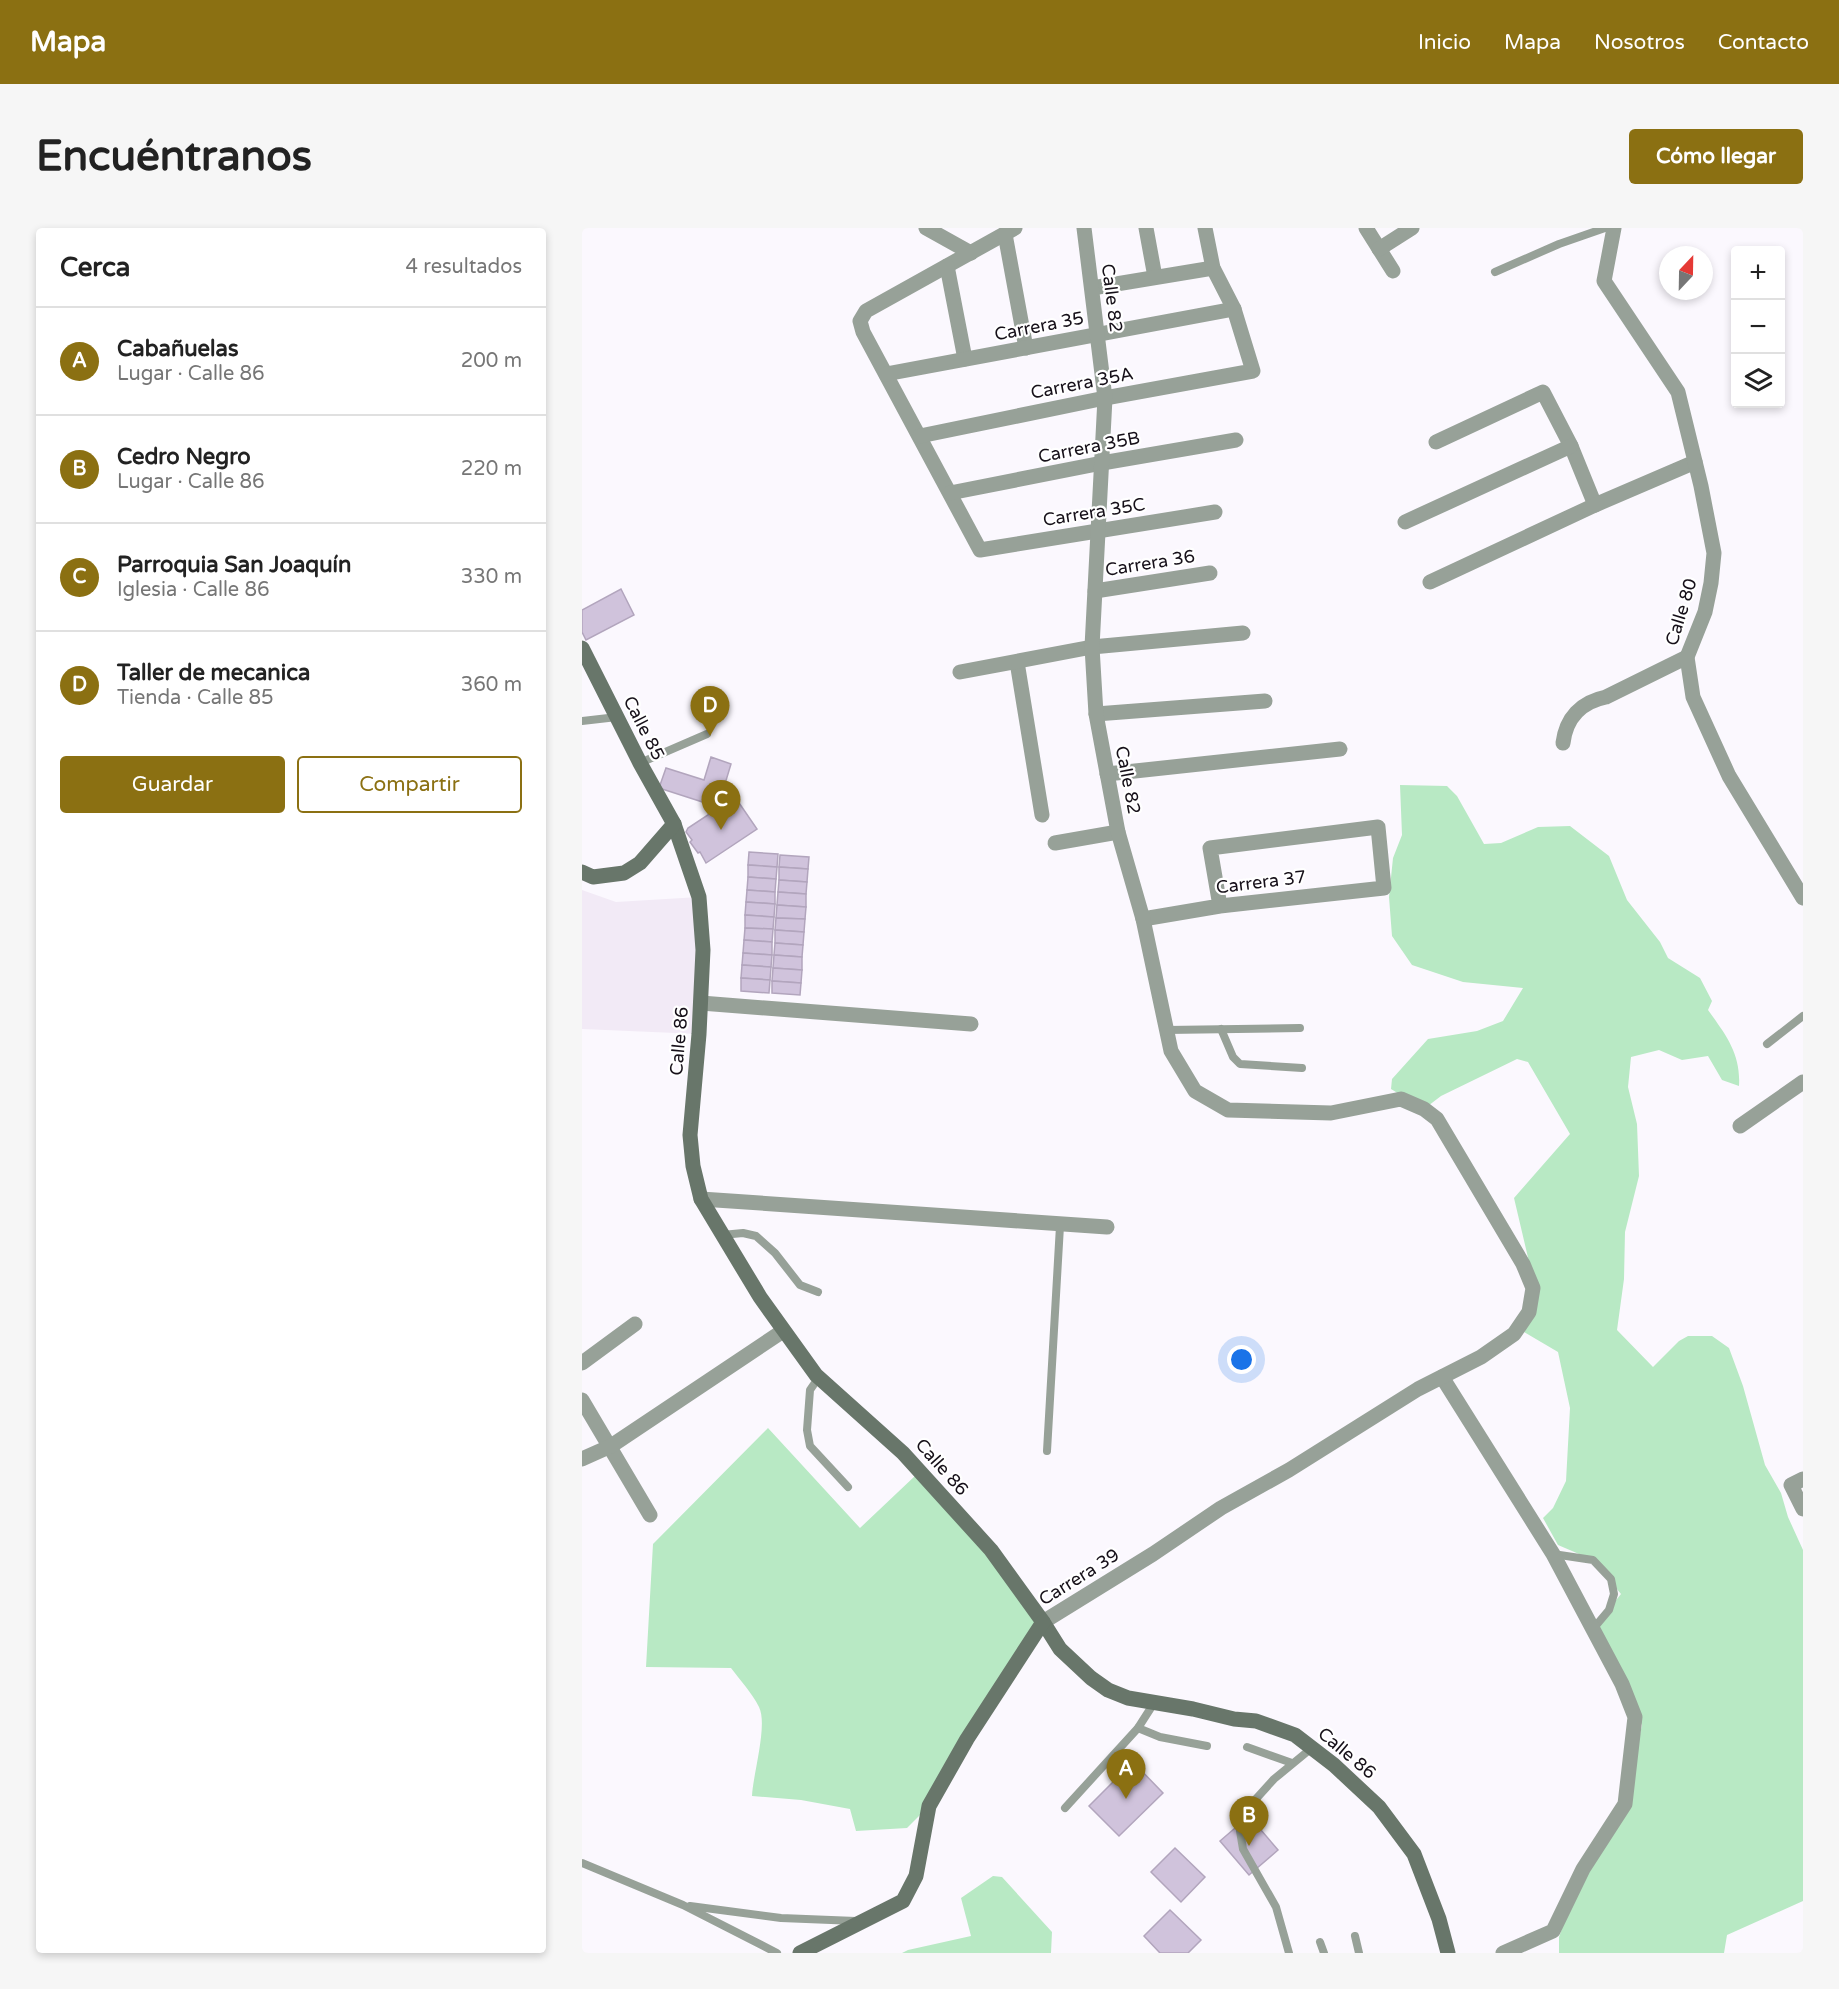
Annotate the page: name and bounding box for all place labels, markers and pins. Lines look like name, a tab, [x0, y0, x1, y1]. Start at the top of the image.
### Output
pin: D	[690, 686, 730, 736]
pin: C	[702, 780, 740, 830]
pin: A	[1106, 1750, 1146, 1799]
pin: B	[1230, 1796, 1268, 1846]

